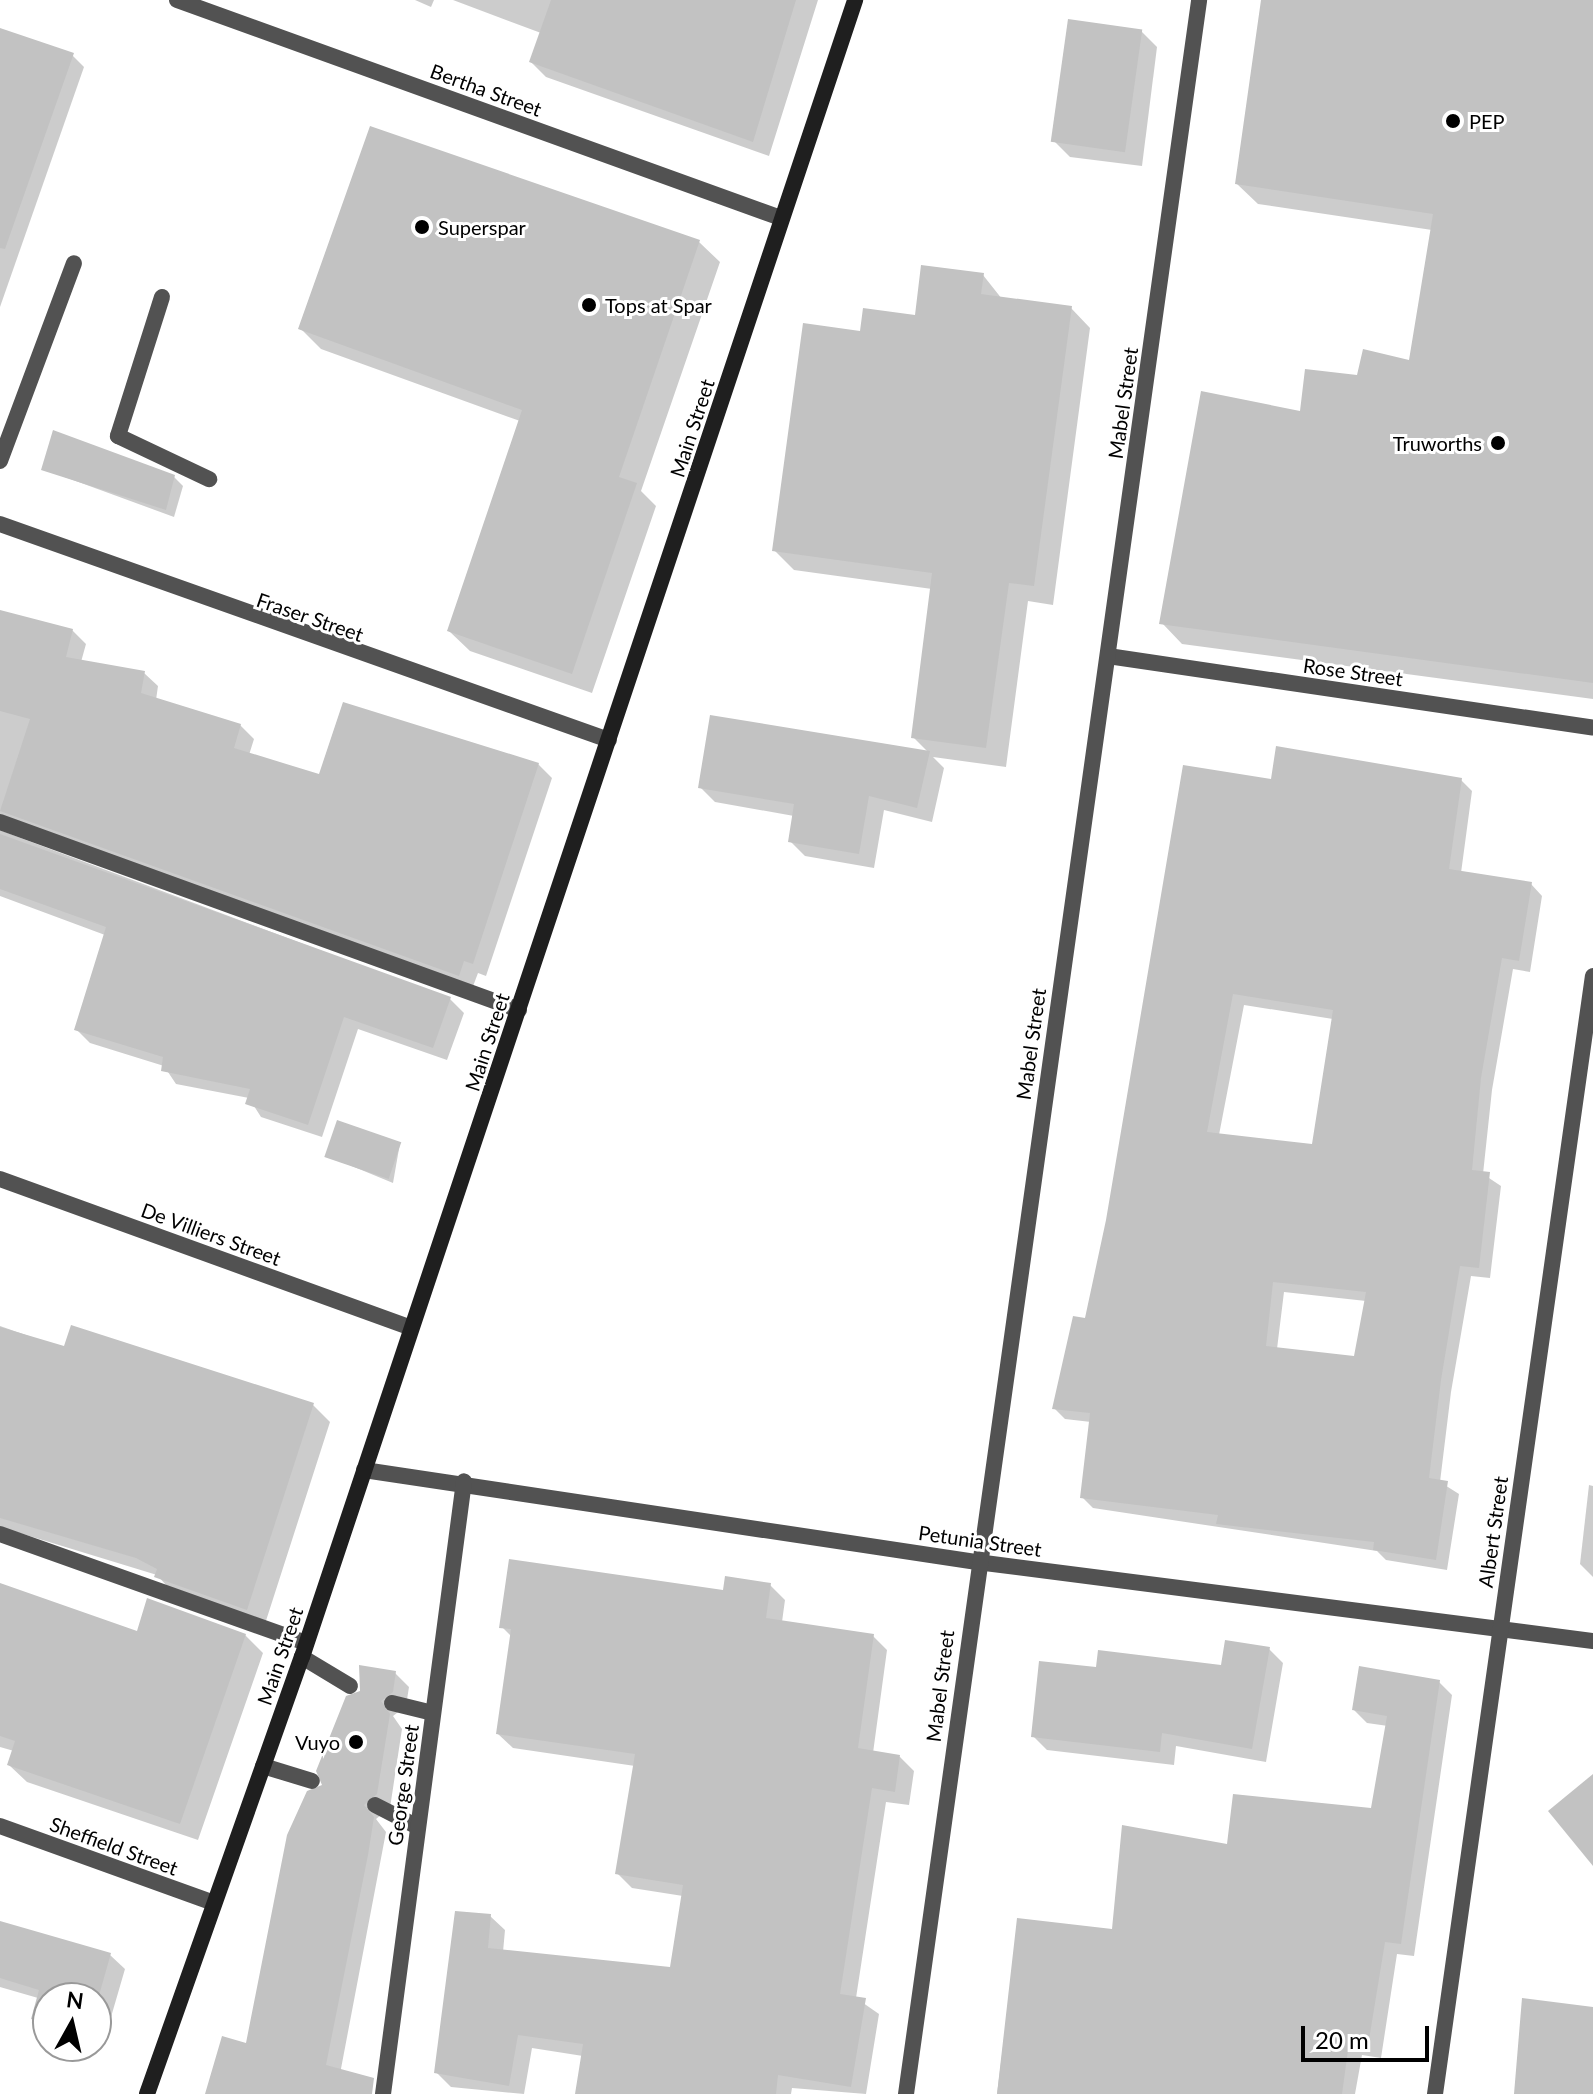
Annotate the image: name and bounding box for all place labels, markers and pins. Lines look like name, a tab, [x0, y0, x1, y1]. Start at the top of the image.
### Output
place label: PEP	[1469, 109, 1505, 133]
marker: PEP	[1444, 112, 1462, 130]
place label: Superspar	[438, 215, 526, 239]
marker: Superspar	[413, 218, 431, 236]
place label: Tops at Spar	[605, 293, 712, 317]
marker: Tops at Spar	[580, 296, 598, 314]
place label: Truworths	[1393, 431, 1482, 455]
marker: Truworths	[1489, 434, 1507, 452]
place label: Vuyo	[295, 1730, 340, 1754]
marker: Vuyo	[347, 1733, 365, 1751]

